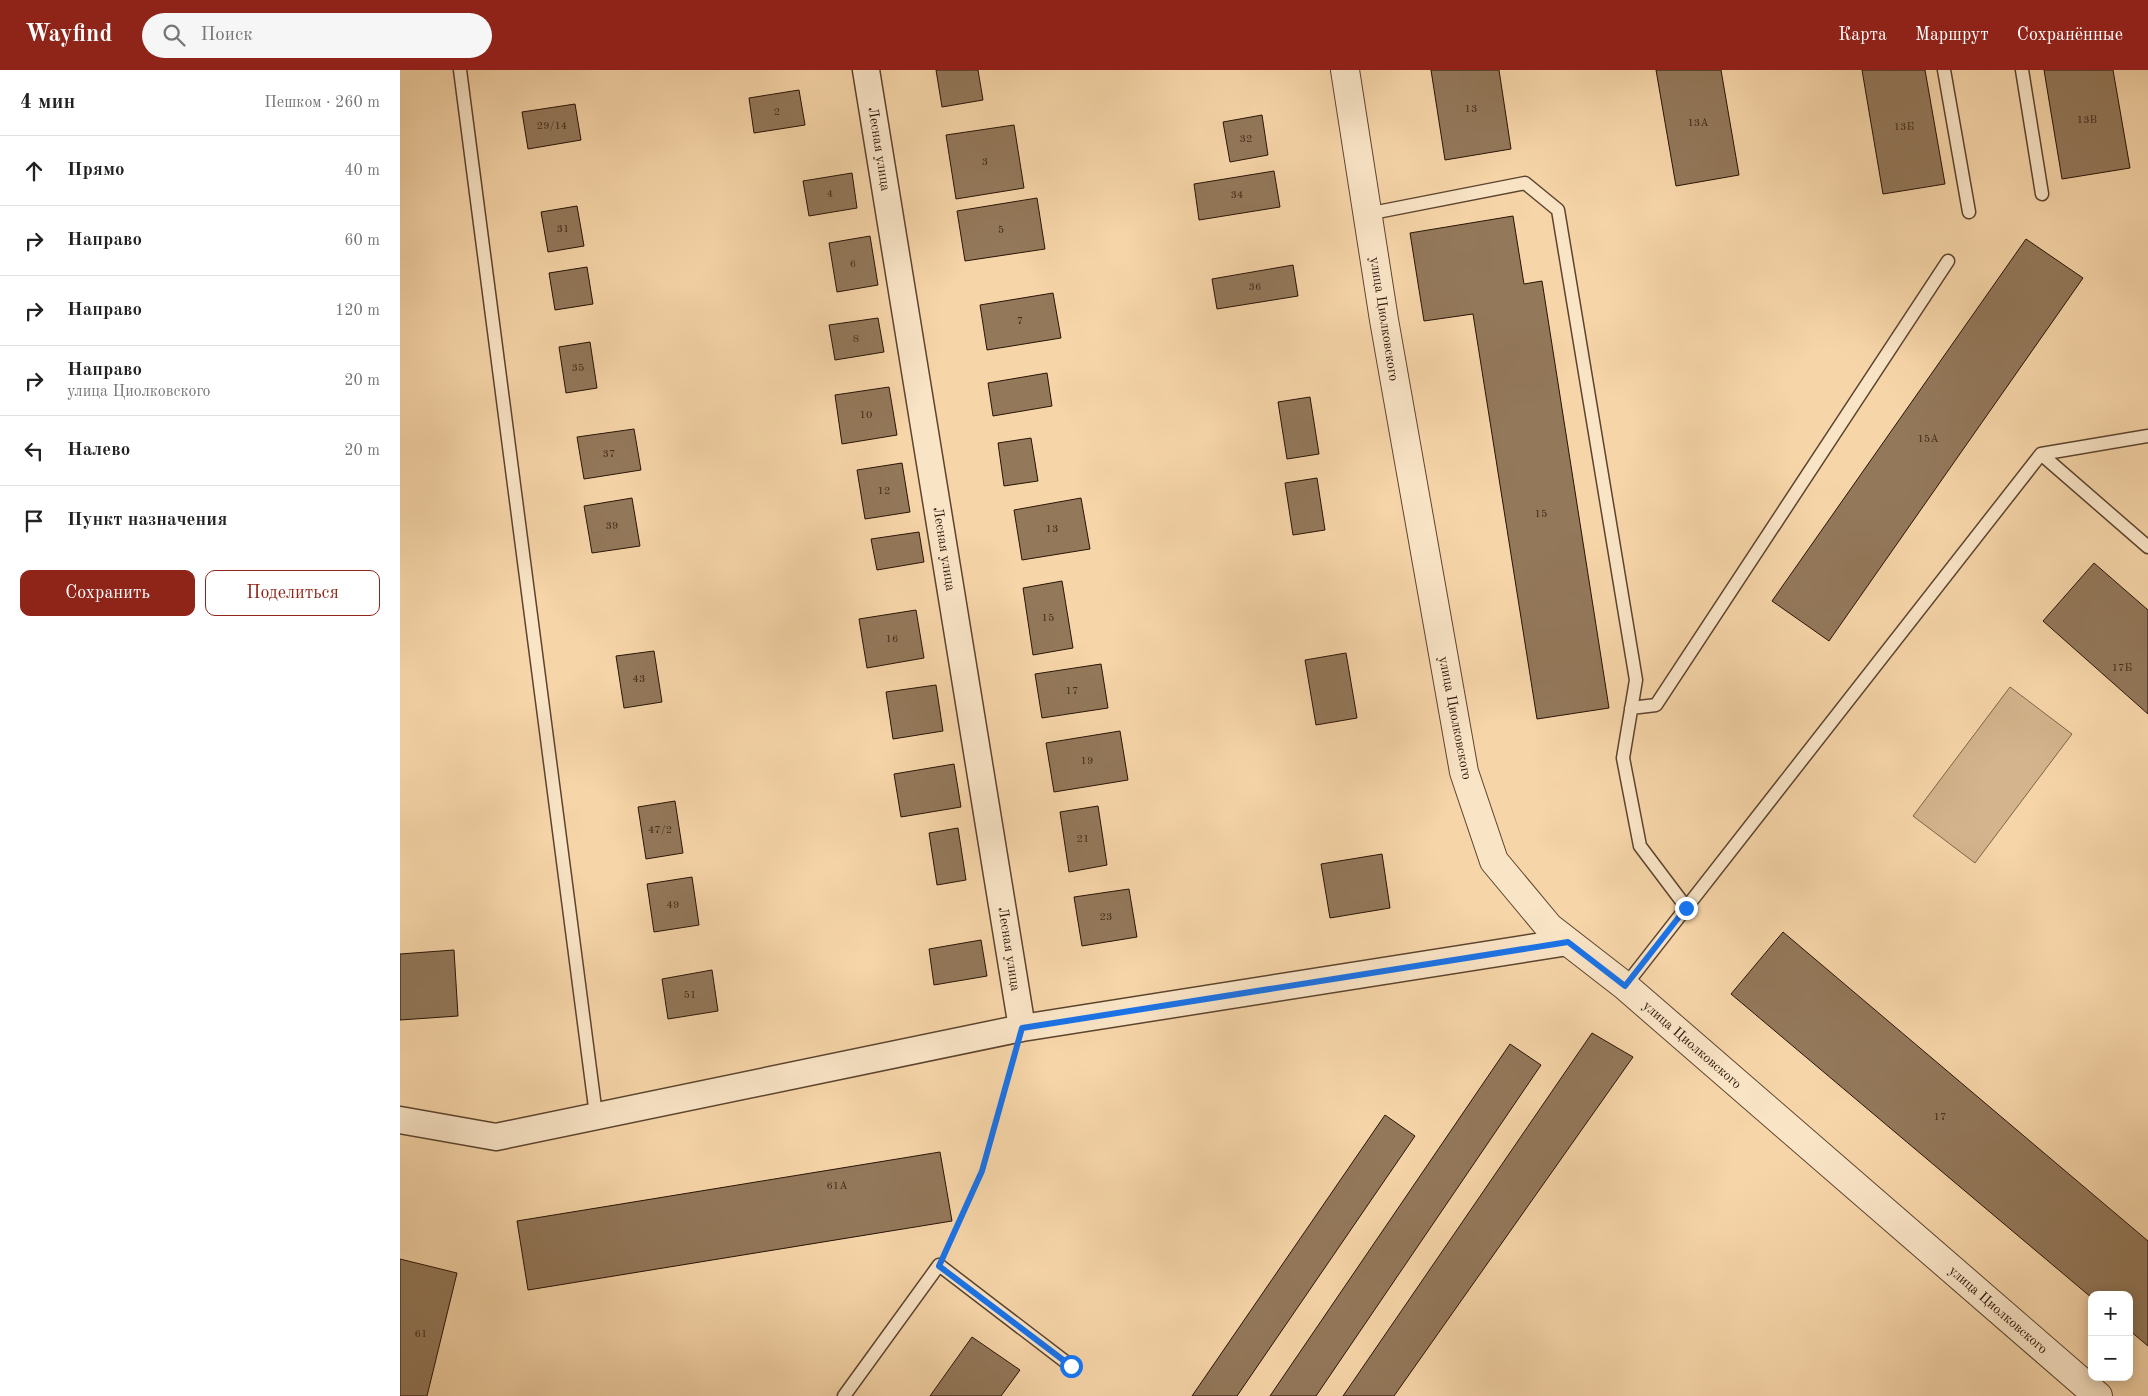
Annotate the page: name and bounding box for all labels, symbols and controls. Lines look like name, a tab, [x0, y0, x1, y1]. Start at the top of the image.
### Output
search box	[142, 13, 492, 58]
icon: search	[160, 21, 188, 49]
text: Wayfind	[25, 23, 112, 47]
text: Поиск	[200, 26, 253, 45]
text: Карта	[1838, 26, 1887, 44]
text: Маршрут	[1915, 26, 1989, 44]
text: Сохранённые	[2017, 26, 2123, 44]
text: 4 мин	[20, 92, 75, 113]
text: Пешком · 260 m	[264, 95, 380, 111]
house number: 13	[1465, 104, 1477, 115]
street label: Лесная улица	[865, 106, 893, 192]
house number: 2	[774, 107, 780, 118]
house number: 13В	[2077, 115, 2097, 126]
house number: 13А	[1687, 118, 1709, 129]
house number: 29/14	[537, 121, 567, 132]
house number: 13Б	[1894, 122, 1914, 133]
house number: 32	[1240, 134, 1252, 145]
icon: ahead	[20, 157, 48, 185]
house number: 3	[982, 157, 988, 168]
text: Прямо	[67, 161, 125, 180]
text: 40 m	[344, 163, 380, 179]
house number: 4	[827, 189, 833, 200]
house number: 34	[1231, 190, 1243, 201]
house number: 31	[557, 224, 569, 235]
house number: 5	[998, 225, 1004, 236]
icon: right	[20, 227, 48, 255]
text: Направо	[67, 231, 142, 250]
text: 60 m	[344, 233, 380, 249]
street label: улица Циолковского	[1367, 256, 1401, 382]
house number: 6	[850, 259, 856, 270]
house number: 36	[1249, 282, 1261, 293]
icon: right	[20, 297, 48, 325]
text: Направо	[67, 301, 142, 320]
text: 120 m	[335, 303, 380, 319]
house number: 7	[1017, 316, 1023, 327]
house number: 8	[853, 334, 859, 345]
text: Направо	[67, 361, 142, 380]
house number: 35	[572, 363, 584, 374]
icon: right	[20, 367, 48, 395]
text: 20 m	[344, 373, 380, 389]
text: улица Циолковского	[67, 384, 211, 400]
house number: 10	[860, 410, 872, 421]
house number: 15А	[1917, 434, 1939, 445]
icon: left	[20, 437, 48, 465]
text: Налево	[67, 441, 130, 460]
text: 20 m	[344, 443, 380, 459]
house number: 37	[603, 449, 615, 460]
house number: 12	[878, 486, 890, 497]
street label: Лесная улица	[930, 506, 958, 592]
icon: arrive	[20, 507, 48, 535]
house number: 15	[1535, 509, 1547, 520]
text: Пункт назначения	[67, 511, 227, 530]
house number: 39	[606, 521, 618, 532]
house number: 13	[1046, 524, 1058, 535]
button: Сохранить	[20, 570, 195, 616]
button: Поделиться	[205, 570, 380, 616]
house number: 15	[1042, 613, 1054, 624]
house number: 16	[886, 634, 898, 645]
street label: улица Циолковского	[1436, 655, 1474, 781]
house number: 17Б	[2112, 663, 2132, 674]
house number: 43	[633, 674, 645, 685]
house number: 17	[1066, 686, 1078, 697]
house number: 19	[1081, 756, 1093, 767]
house number: 47/2	[648, 825, 672, 836]
house number: 21	[1077, 834, 1089, 845]
route end	[1675, 897, 1698, 920]
house number: 49	[667, 900, 679, 911]
street label: Лесная улица	[995, 906, 1023, 992]
house number: 23	[1100, 912, 1112, 923]
house number: 51	[684, 990, 696, 1001]
street label: улица Циолковского	[1640, 999, 1744, 1092]
house number: 17	[1934, 1112, 1946, 1123]
house number: 61А	[826, 1181, 848, 1192]
street label: улица Циолковского	[1946, 1264, 2050, 1357]
map controls	[2088, 1291, 2133, 1381]
button: +	[2088, 1291, 2133, 1336]
house number: 61	[415, 1329, 427, 1340]
button: −	[2088, 1336, 2133, 1381]
route start	[1060, 1355, 1083, 1378]

